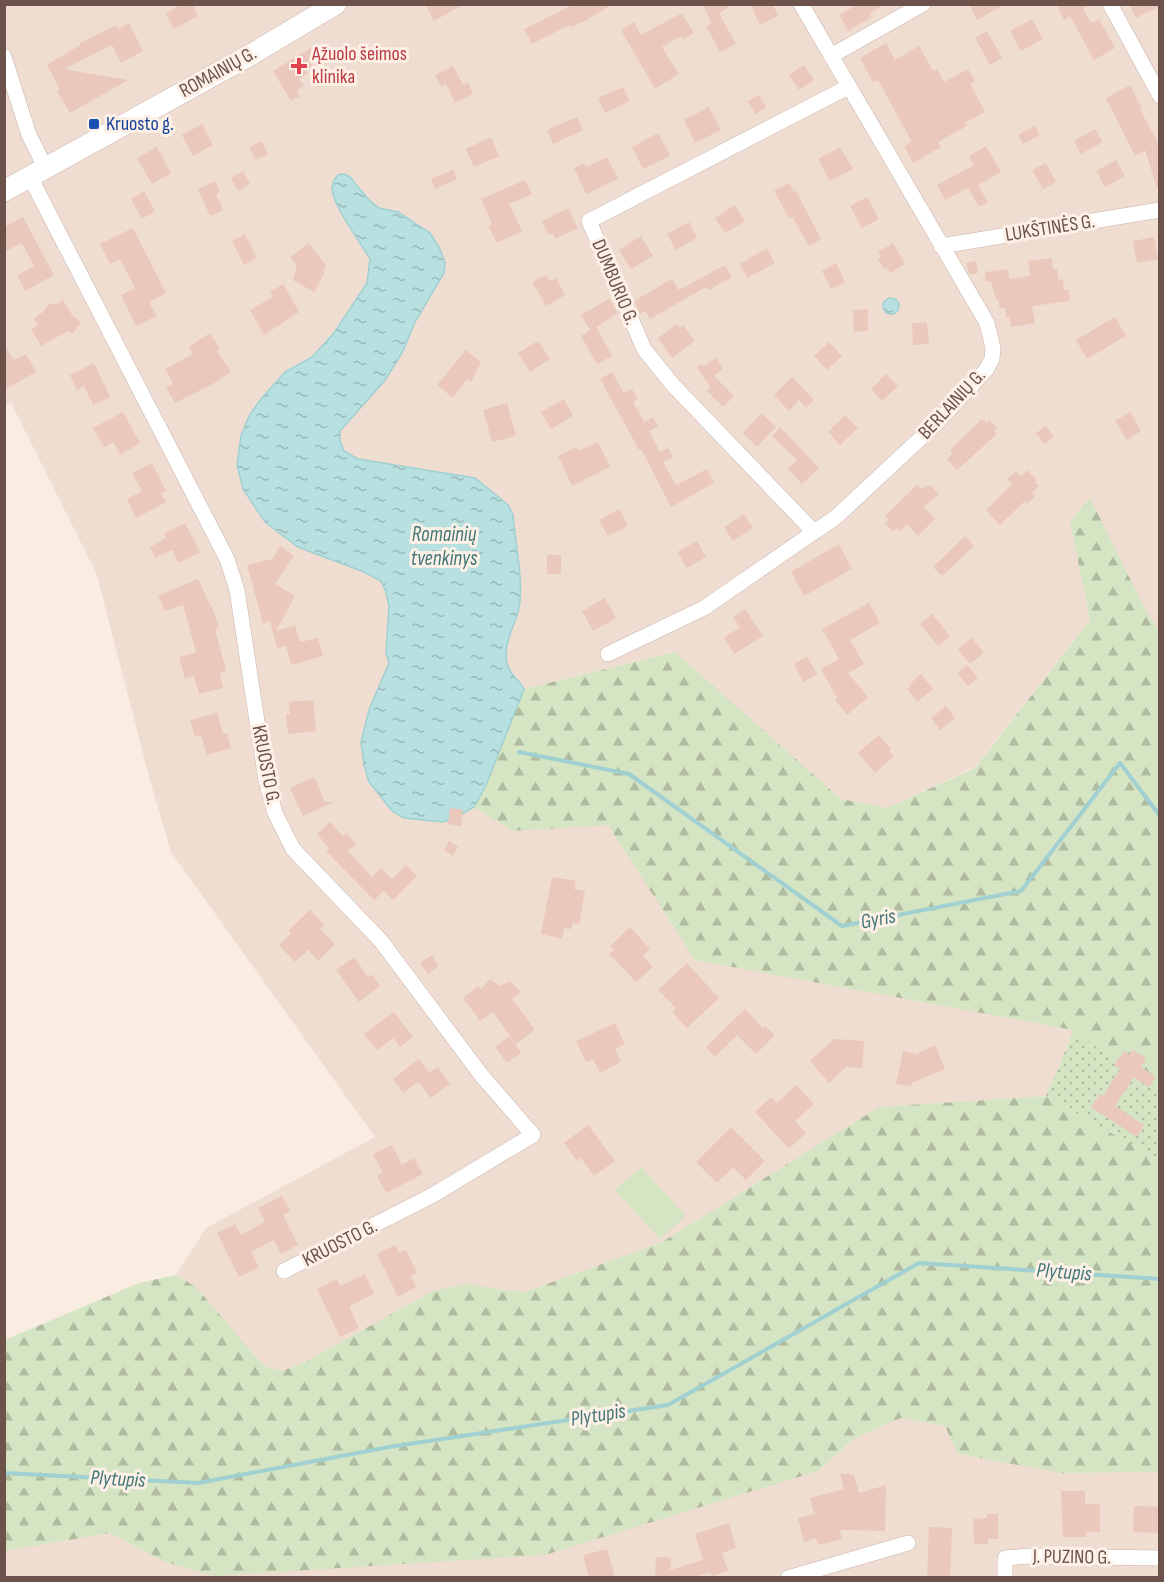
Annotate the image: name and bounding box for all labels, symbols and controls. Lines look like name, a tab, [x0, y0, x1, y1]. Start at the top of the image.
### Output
street label: ROMAINIŲ G.	[175, 41, 261, 103]
place label: Ąžuolo šeimos klinika	[311, 42, 407, 89]
marker: Ąžuolo šeimos klinika	[290, 57, 308, 75]
place label: Kruosto g.	[106, 112, 174, 136]
marker: Kruosto g.	[87, 117, 101, 131]
street label: LUKŠTINĖS G.	[1003, 209, 1097, 247]
street label: DUMBURIO G.	[586, 236, 644, 328]
street label: BERLAINIŲ G.	[913, 364, 991, 444]
water label: Romainių tvenkinys	[411, 522, 478, 571]
street label: KRUOSTO G.	[247, 723, 285, 807]
water label: Gyris	[858, 903, 898, 935]
street label: KRUOSTO G.	[299, 1214, 381, 1272]
water label: Plytupis	[1036, 1258, 1093, 1286]
water label: Plytupis	[569, 1398, 628, 1432]
water label: Plytupis	[90, 1465, 147, 1493]
street label: J. PUZINO G.	[1032, 1544, 1111, 1570]

